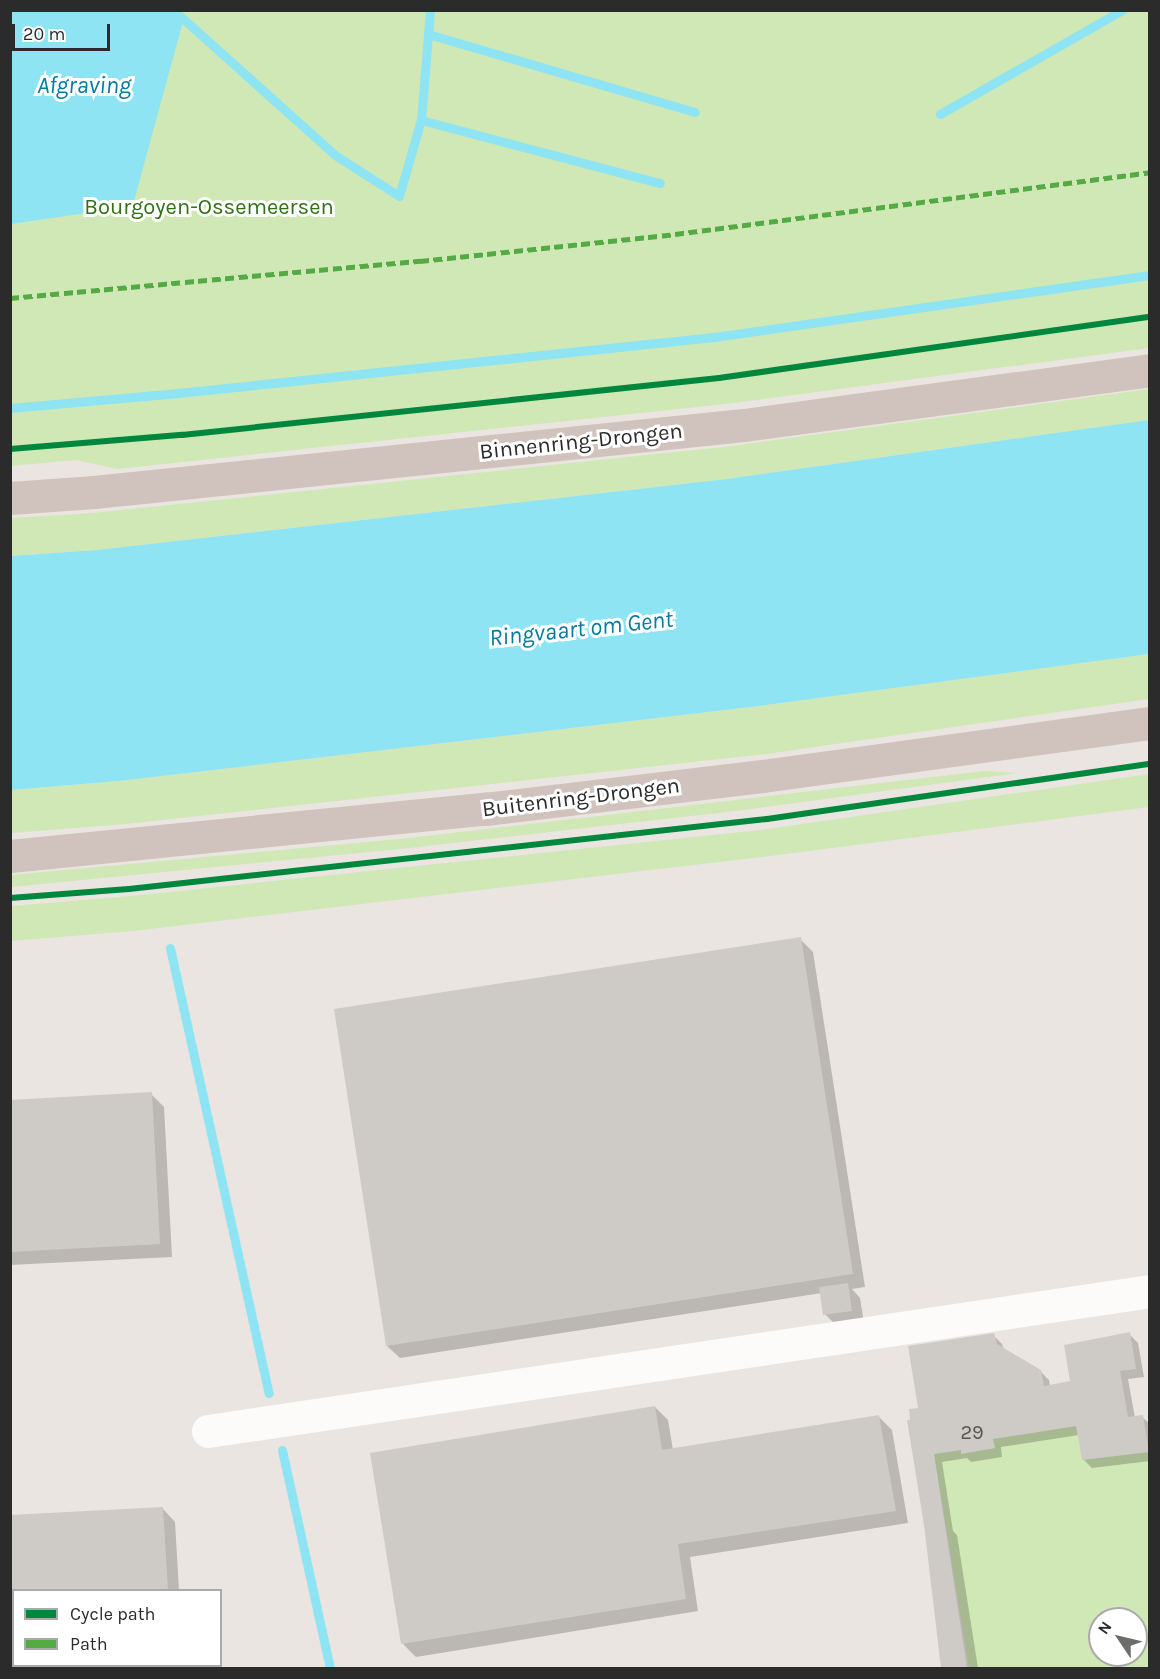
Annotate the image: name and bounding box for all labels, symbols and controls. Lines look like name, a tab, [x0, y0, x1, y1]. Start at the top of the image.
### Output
scale bar	[15, 12, 112, 50]
text: 20 m	[23, 23, 65, 45]
water label: Afgraving	[37, 72, 131, 100]
park label: Bourgoyen-Ossemeersen	[84, 195, 334, 221]
street label: Binnenring-Drongen	[478, 418, 684, 466]
water label: Ringvaart om Gent	[488, 605, 674, 653]
street label: Buitenring-Drongen	[481, 773, 681, 823]
house number: 29	[960, 1420, 984, 1444]
legend	[12, 1589, 222, 1667]
text: Cycle path	[70, 1603, 155, 1625]
north arrow	[1088, 1607, 1148, 1667]
text: N	[1093, 1617, 1116, 1638]
text: Path	[70, 1633, 108, 1655]

